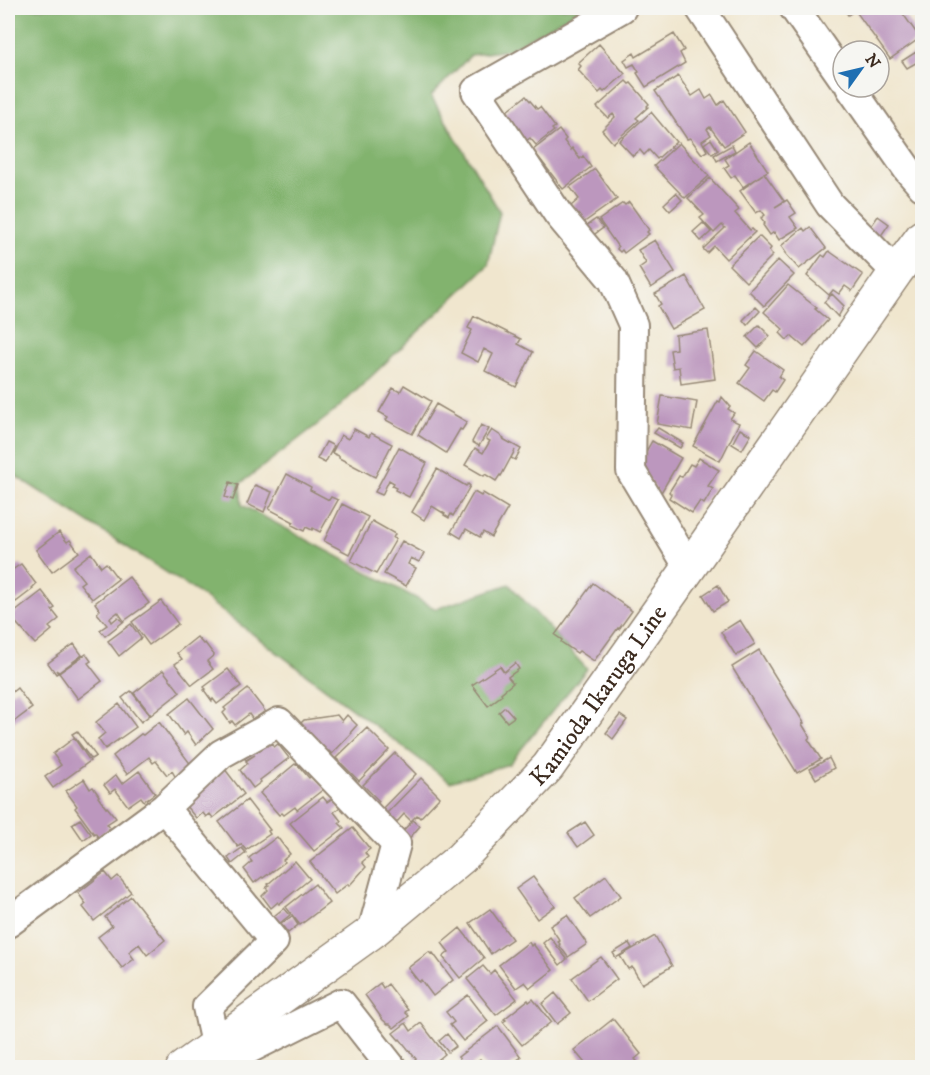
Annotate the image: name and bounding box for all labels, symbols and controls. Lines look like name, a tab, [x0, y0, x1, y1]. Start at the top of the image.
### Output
north arrow	[831, 39, 891, 99]
text: N	[861, 50, 885, 72]
street label: Kamioda Ikaruga Line	[524, 599, 674, 793]

